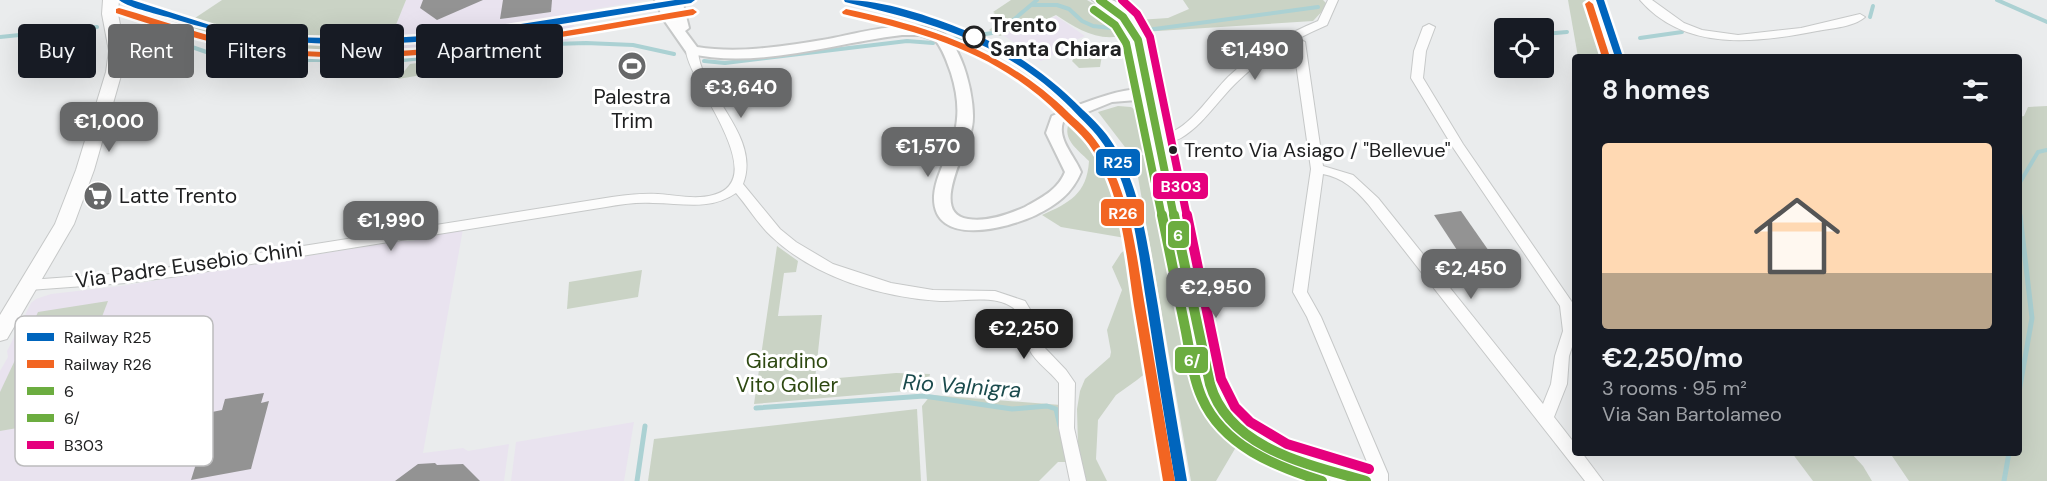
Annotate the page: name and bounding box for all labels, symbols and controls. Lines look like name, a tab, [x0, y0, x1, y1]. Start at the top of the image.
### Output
place label: Trento Santa Chiara	[990, 11, 1122, 63]
map controls	[1494, 18, 1554, 78]
button: locate	[1494, 18, 1554, 78]
chip: Buy	[18, 24, 96, 78]
chip: Rent	[108, 24, 194, 78]
chip: Filters	[206, 24, 308, 78]
chip: New	[320, 24, 404, 78]
chip: Apartment	[416, 24, 563, 78]
marker: Trento Santa Chiara	[963, 26, 985, 48]
pin: €1,490	[1206, 30, 1304, 81]
text: €1,490	[1221, 36, 1289, 62]
sports icon: Palestra Trim	[616, 50, 648, 82]
pin: €3,640	[692, 68, 790, 119]
text: 8 homes	[1602, 73, 1710, 107]
text: €3,640	[705, 74, 777, 100]
icon: filters	[1959, 74, 1992, 107]
place label: Palestra Trim	[593, 83, 671, 135]
pin: €1,000	[60, 102, 158, 153]
text: €1,000	[74, 108, 144, 134]
pin: €1,570	[879, 127, 977, 178]
text: €1,570	[895, 133, 961, 159]
place label: Trento Via Asiago / "Bellevue"	[1184, 137, 1451, 163]
marker: Trento Via Asiago / "Bellevue"	[1167, 144, 1179, 156]
line badge: R25	[1095, 148, 1141, 177]
text: R25	[1103, 152, 1133, 173]
line badge: B303	[1152, 172, 1209, 200]
text: B303	[1161, 176, 1201, 197]
supermarket icon: Latte Trento	[82, 180, 114, 212]
place label: Latte Trento	[119, 182, 237, 210]
icon: home	[1743, 182, 1851, 290]
line badge: R26	[1100, 198, 1145, 227]
pin: €1,990	[342, 201, 440, 252]
text: R26	[1108, 203, 1138, 224]
text: €1,990	[357, 207, 425, 233]
line badge: 6	[1167, 220, 1190, 249]
text: 6	[1173, 225, 1183, 246]
street label: Via Padre Eusebio Chini	[74, 235, 304, 295]
pin: €2,450	[1422, 249, 1520, 300]
text: €2,450	[1435, 255, 1507, 281]
pin: €2,950	[1167, 268, 1265, 319]
text: €2,950	[1180, 274, 1252, 300]
pin: €2,250	[975, 309, 1073, 360]
text: €2,250	[989, 315, 1059, 341]
legend	[15, 316, 213, 466]
text: Railway R25	[64, 327, 151, 348]
text: €2,250/mo	[1602, 341, 1743, 375]
line badge: 6/	[1174, 346, 1209, 374]
park label: Giardino Vito Goller	[736, 347, 838, 399]
text: 6/	[1184, 350, 1200, 371]
text: Railway R26	[64, 354, 152, 375]
water label: Rio Valnigra	[902, 367, 1022, 405]
text: 3 rooms · 95 m²	[1602, 375, 1747, 401]
text: 6	[64, 381, 74, 402]
text: Via San Bartolameo	[1602, 401, 1782, 427]
text: 6/	[64, 408, 80, 429]
text: B303	[64, 435, 104, 456]

